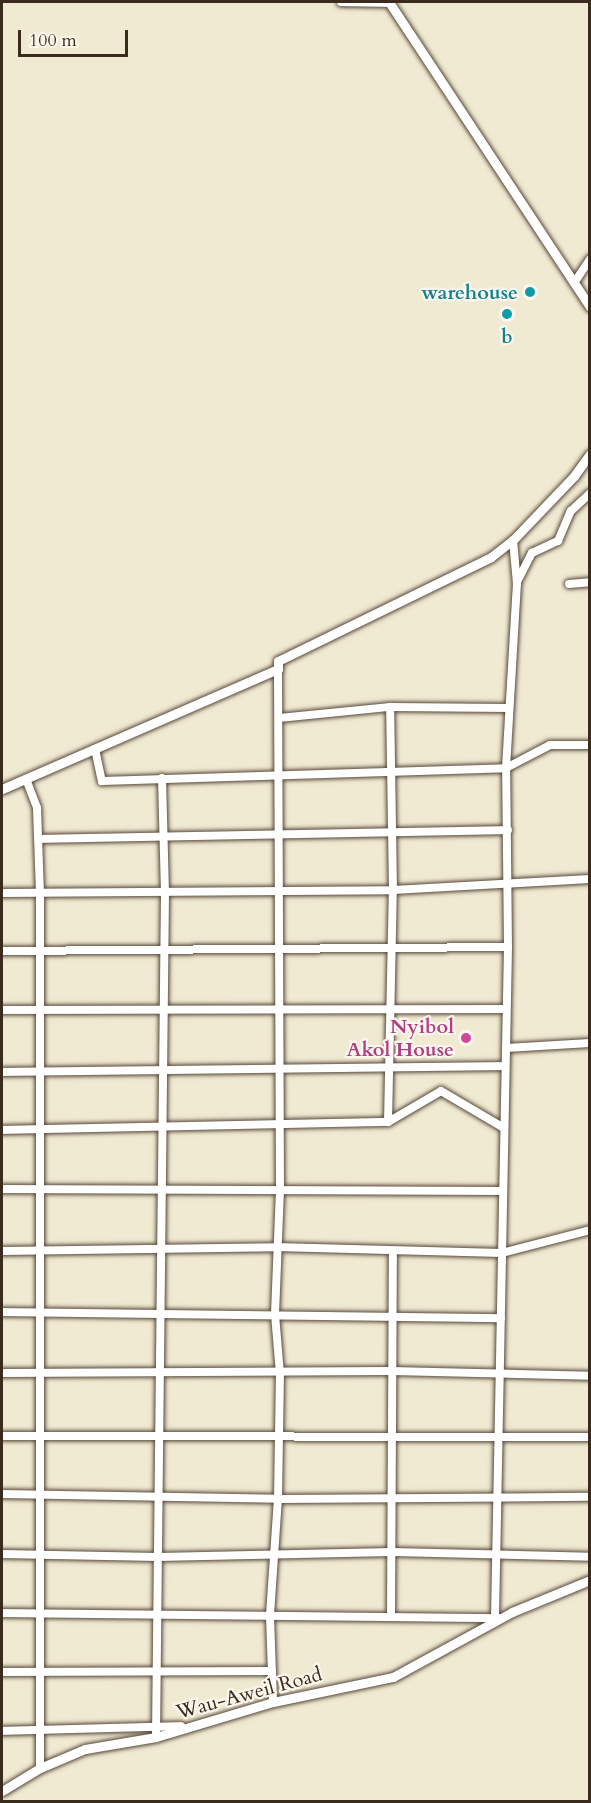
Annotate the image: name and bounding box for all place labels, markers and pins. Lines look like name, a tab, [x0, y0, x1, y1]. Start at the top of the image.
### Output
place label: warehouse	[421, 280, 518, 304]
marker: warehouse	[523, 285, 537, 299]
marker: b	[500, 307, 514, 321]
place label: b	[501, 324, 513, 348]
place label: Nyibol Akol House	[346, 1014, 454, 1061]
marker: Nyibol Akol House	[459, 1031, 473, 1045]

